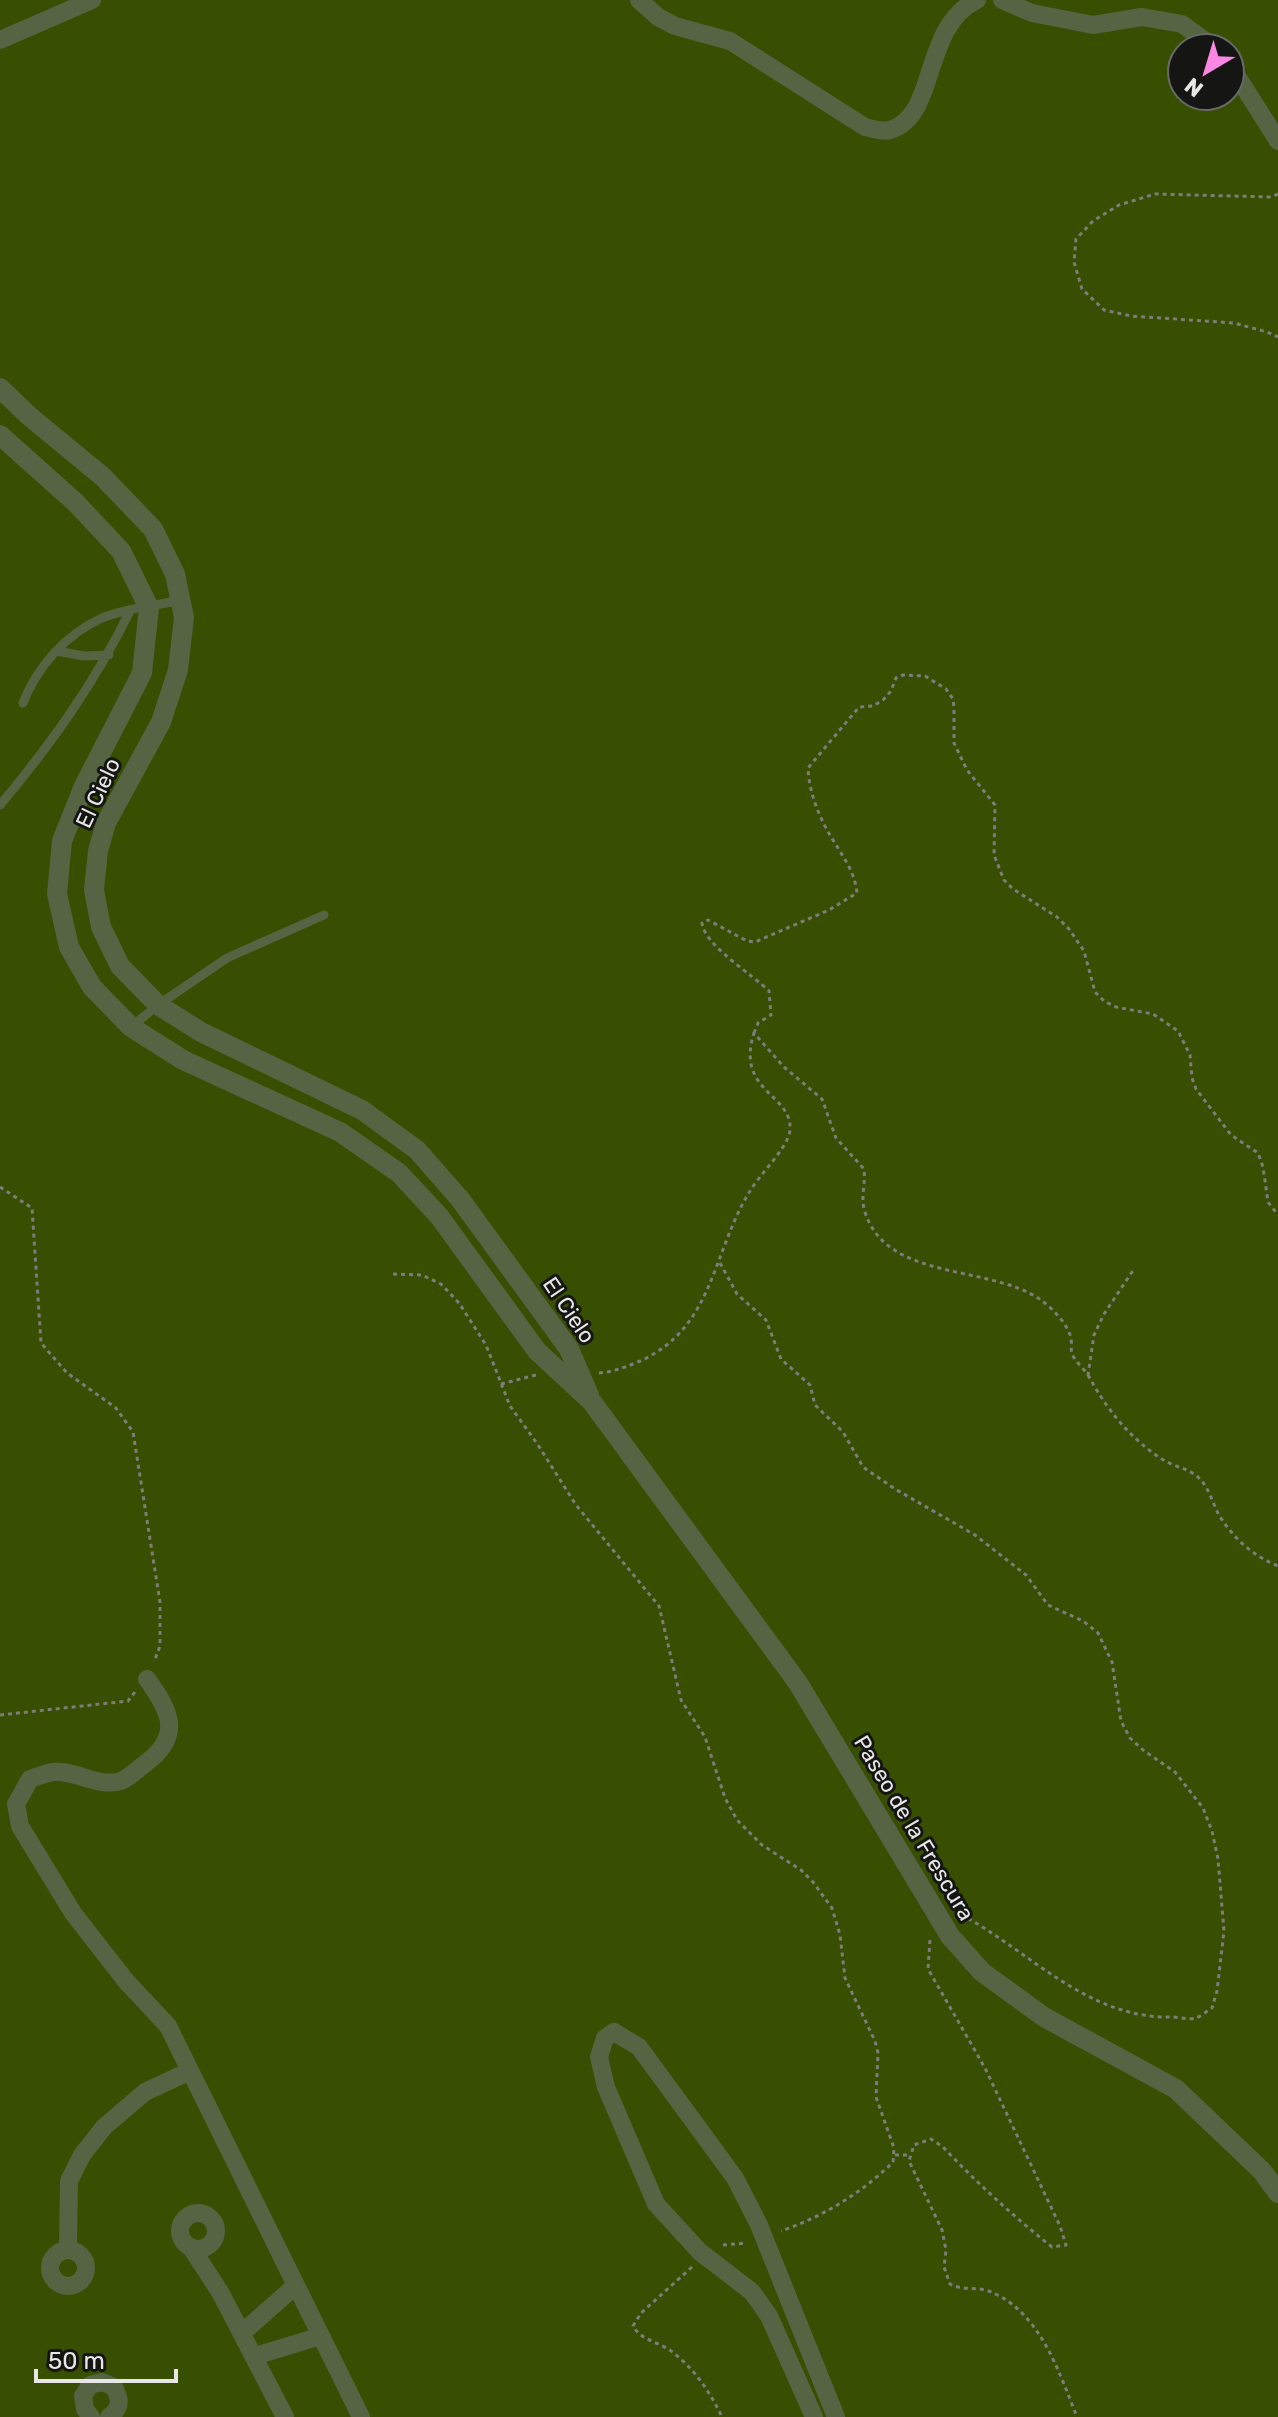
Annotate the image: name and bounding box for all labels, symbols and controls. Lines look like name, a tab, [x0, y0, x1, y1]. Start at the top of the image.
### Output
north arrow	[1166, 32, 1246, 112]
text: N	[1179, 72, 1209, 103]
street label: El Cielo	[70, 754, 126, 832]
street label: El Cielo	[537, 1272, 601, 1348]
street label: Paseo de la Frescura	[848, 1731, 980, 1925]
scale bar	[36, 2333, 176, 2383]
text: 50 m	[48, 2347, 105, 2375]

